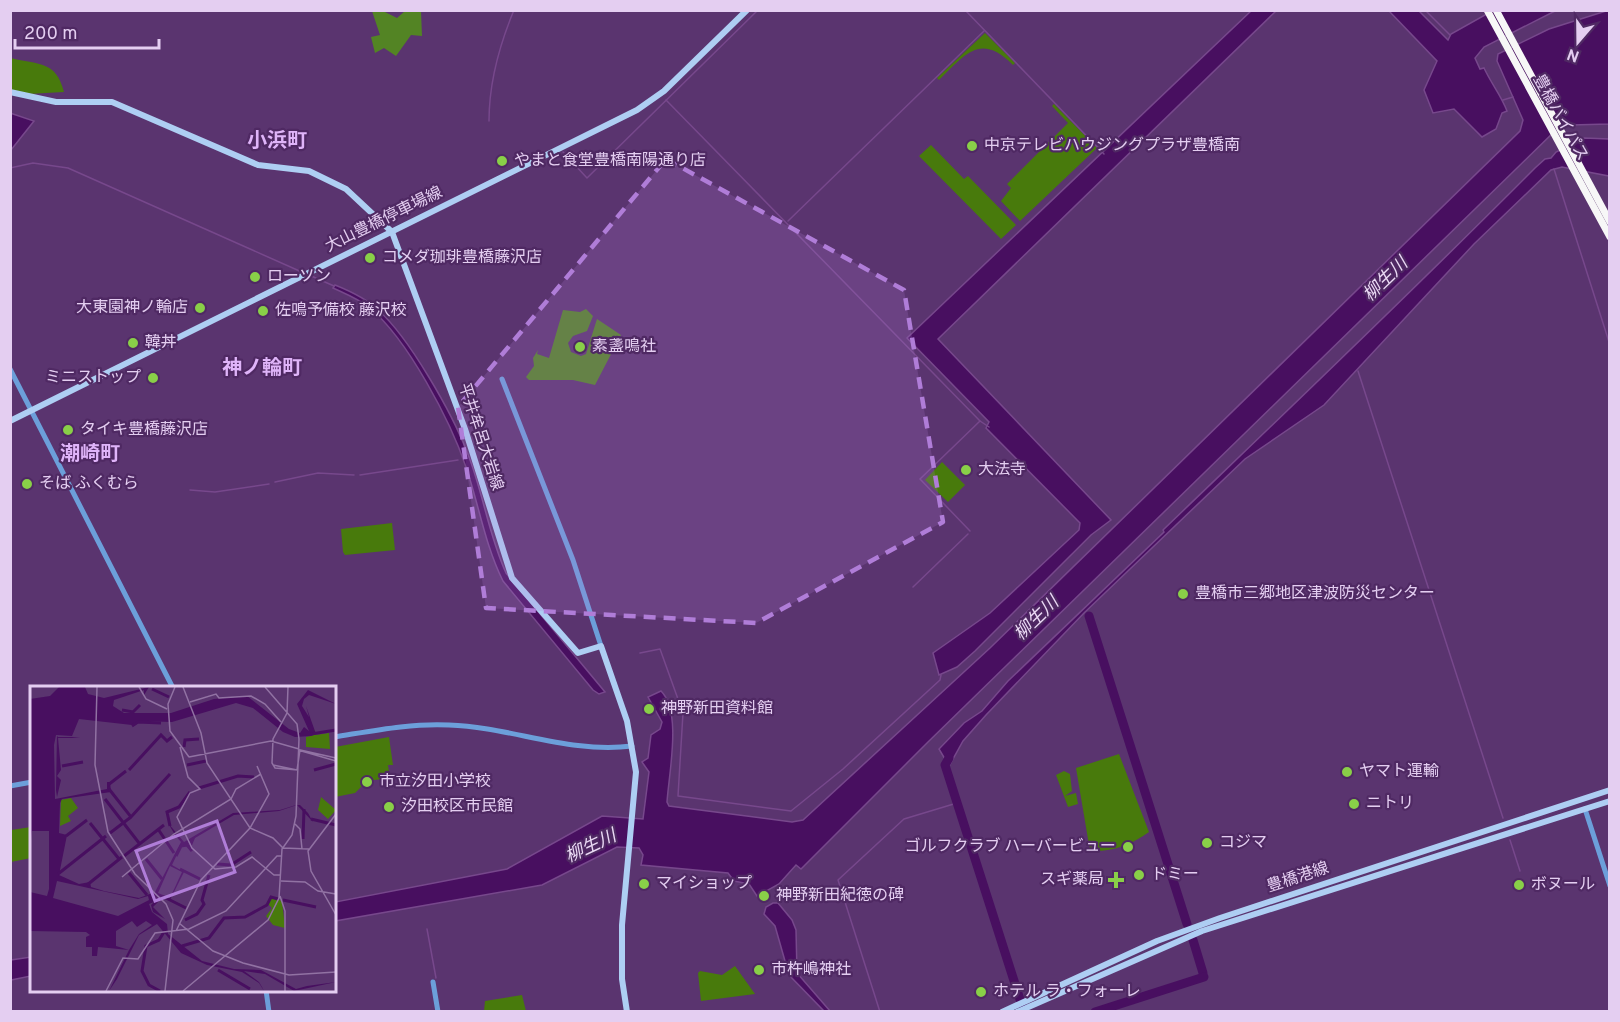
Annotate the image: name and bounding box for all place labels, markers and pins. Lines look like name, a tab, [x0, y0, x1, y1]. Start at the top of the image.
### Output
place label: 中京テレビハウジングプラザ豊橋南	[984, 136, 1240, 156]
marker: 中京テレビハウジングプラザ豊橋南	[965, 139, 979, 153]
place label: やまと食堂豊橋南陽通り店	[514, 151, 706, 171]
marker: やまと食堂豊橋南陽通り店	[495, 154, 509, 168]
place label: コメダ珈琲豊橋藤沢店	[382, 248, 542, 268]
marker: コメダ珈琲豊橋藤沢店	[363, 251, 377, 265]
place label: ローソン	[267, 267, 331, 287]
marker: ローソン	[248, 270, 262, 284]
place label: 大東園神ノ輪店	[76, 298, 188, 318]
marker: 大東園神ノ輪店	[193, 301, 207, 315]
place label: 佐鳴予備校 藤沢校	[275, 301, 407, 321]
marker: 佐鳴予備校 藤沢校	[256, 304, 270, 318]
place label: 韓丼	[145, 333, 177, 353]
marker: 韓丼	[126, 336, 140, 350]
place label: 素盞鳴社	[592, 337, 656, 357]
marker: 素盞鳴社	[573, 340, 587, 354]
place label: ミニストップ	[45, 368, 141, 388]
marker: ミニストップ	[146, 371, 160, 385]
place label: タイキ豊橋藤沢店	[80, 420, 208, 440]
marker: タイキ豊橋藤沢店	[61, 423, 75, 437]
place label: 大法寺	[978, 460, 1026, 480]
marker: 大法寺	[959, 463, 973, 477]
place label: そば ふくむら	[39, 474, 139, 494]
marker: そば ふくむら	[20, 477, 34, 491]
place label: 豊橋市三郷地区津波防災センター	[1195, 584, 1435, 604]
marker: 豊橋市三郷地区津波防災センター	[1176, 587, 1190, 601]
place label: 神野新田資料館	[661, 699, 773, 719]
marker: 神野新田資料館	[642, 702, 656, 716]
place label: ヤマト運輸	[1359, 762, 1439, 782]
marker: ヤマト運輸	[1340, 765, 1354, 779]
place label: 市立汐田小学校	[379, 772, 491, 792]
marker: 市立汐田小学校	[360, 775, 374, 789]
place label: ニトリ	[1366, 794, 1414, 814]
place label: 汐田校区市民館	[401, 797, 513, 817]
marker: ニトリ	[1347, 797, 1361, 811]
marker: 汐田校区市民館	[382, 800, 396, 814]
place label: コジマ	[1219, 833, 1267, 853]
marker: コジマ	[1200, 836, 1214, 850]
place label: ゴルフクラブ ハーバービュー	[904, 837, 1116, 857]
marker: ゴルフクラブ ハーバービュー	[1121, 840, 1135, 854]
place label: ドミー	[1151, 865, 1199, 885]
marker: ドミー	[1132, 868, 1146, 882]
place label: スギ薬局	[1040, 870, 1104, 890]
marker: スギ薬局	[1109, 873, 1123, 887]
place label: マイショップ	[656, 874, 752, 894]
place label: ボヌール	[1531, 875, 1595, 895]
marker: マイショップ	[637, 877, 651, 891]
marker: ボヌール	[1512, 878, 1526, 892]
place label: 神野新田紀徳の碑	[776, 886, 904, 906]
marker: 神野新田紀徳の碑	[757, 889, 771, 903]
place label: 市杵嶋神社	[771, 960, 851, 980]
marker: 市杵嶋神社	[752, 963, 766, 977]
place label: ホテル ラ・フォーレ	[993, 982, 1141, 1002]
marker: ホテル ラ・フォーレ	[974, 985, 988, 999]

